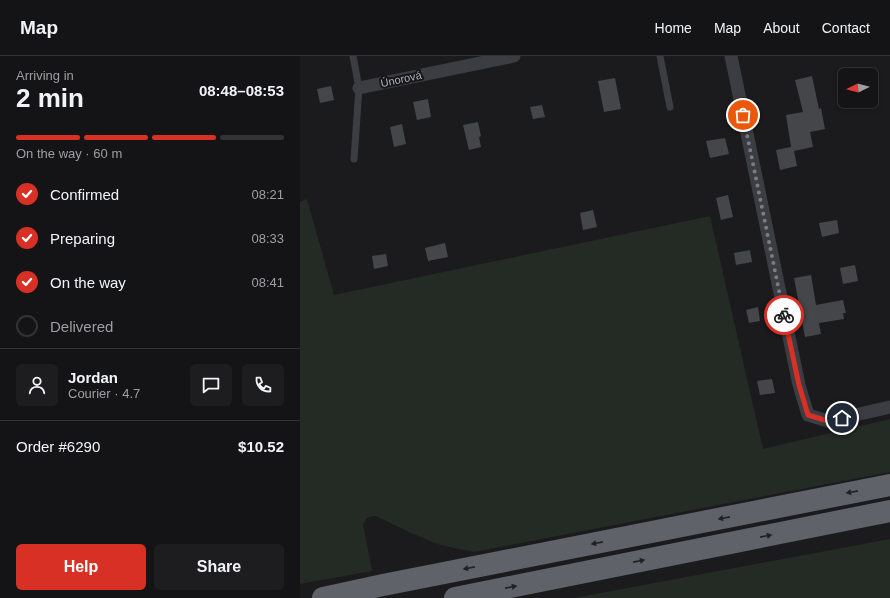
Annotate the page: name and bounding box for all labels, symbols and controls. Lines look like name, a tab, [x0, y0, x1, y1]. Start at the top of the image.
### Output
text: Map	[20, 17, 58, 38]
text: Home	[655, 20, 692, 36]
text: Map	[714, 20, 741, 36]
text: About	[763, 20, 800, 36]
text: Contact	[822, 20, 870, 36]
text: Arriving in	[16, 68, 74, 83]
north arrow	[838, 68, 878, 108]
map controls	[838, 68, 878, 108]
street label: Únorová	[379, 69, 423, 89]
text: 08:48–08:53	[199, 82, 284, 99]
text: 2 min	[16, 83, 84, 113]
pin	[726, 98, 760, 132]
icon: bag	[732, 104, 754, 126]
text: On the way · 60 m	[16, 146, 122, 161]
icon: check	[16, 183, 38, 205]
text: Confirmed	[50, 186, 119, 203]
text: 08:21	[251, 187, 284, 202]
icon: check	[16, 227, 38, 249]
text: Preparing	[50, 230, 115, 247]
text: 08:33	[251, 231, 284, 246]
icon: check	[16, 271, 38, 293]
text: On the way	[50, 274, 126, 291]
text: 08:41	[251, 275, 284, 290]
courier	[764, 295, 804, 335]
icon: bike	[773, 304, 795, 326]
text: Delivered	[50, 318, 113, 335]
button: person	[16, 364, 58, 406]
button: chat	[190, 364, 232, 406]
button: phone	[242, 364, 284, 406]
text: Jordan	[68, 369, 118, 386]
text: Courier · 4.7	[68, 386, 140, 401]
pin	[825, 401, 859, 435]
icon: home	[831, 407, 853, 429]
text: Order #6290	[16, 438, 100, 455]
text: $10.52	[238, 438, 284, 455]
one-way arrow	[846, 490, 858, 496]
one-way arrow	[718, 515, 730, 521]
one-way arrow	[760, 532, 772, 538]
one-way arrow	[591, 540, 603, 546]
button: Help	[16, 544, 146, 590]
button: Share	[154, 544, 284, 590]
one-way arrow	[633, 558, 645, 564]
one-way arrow	[463, 565, 475, 571]
one-way arrow	[505, 584, 517, 590]

